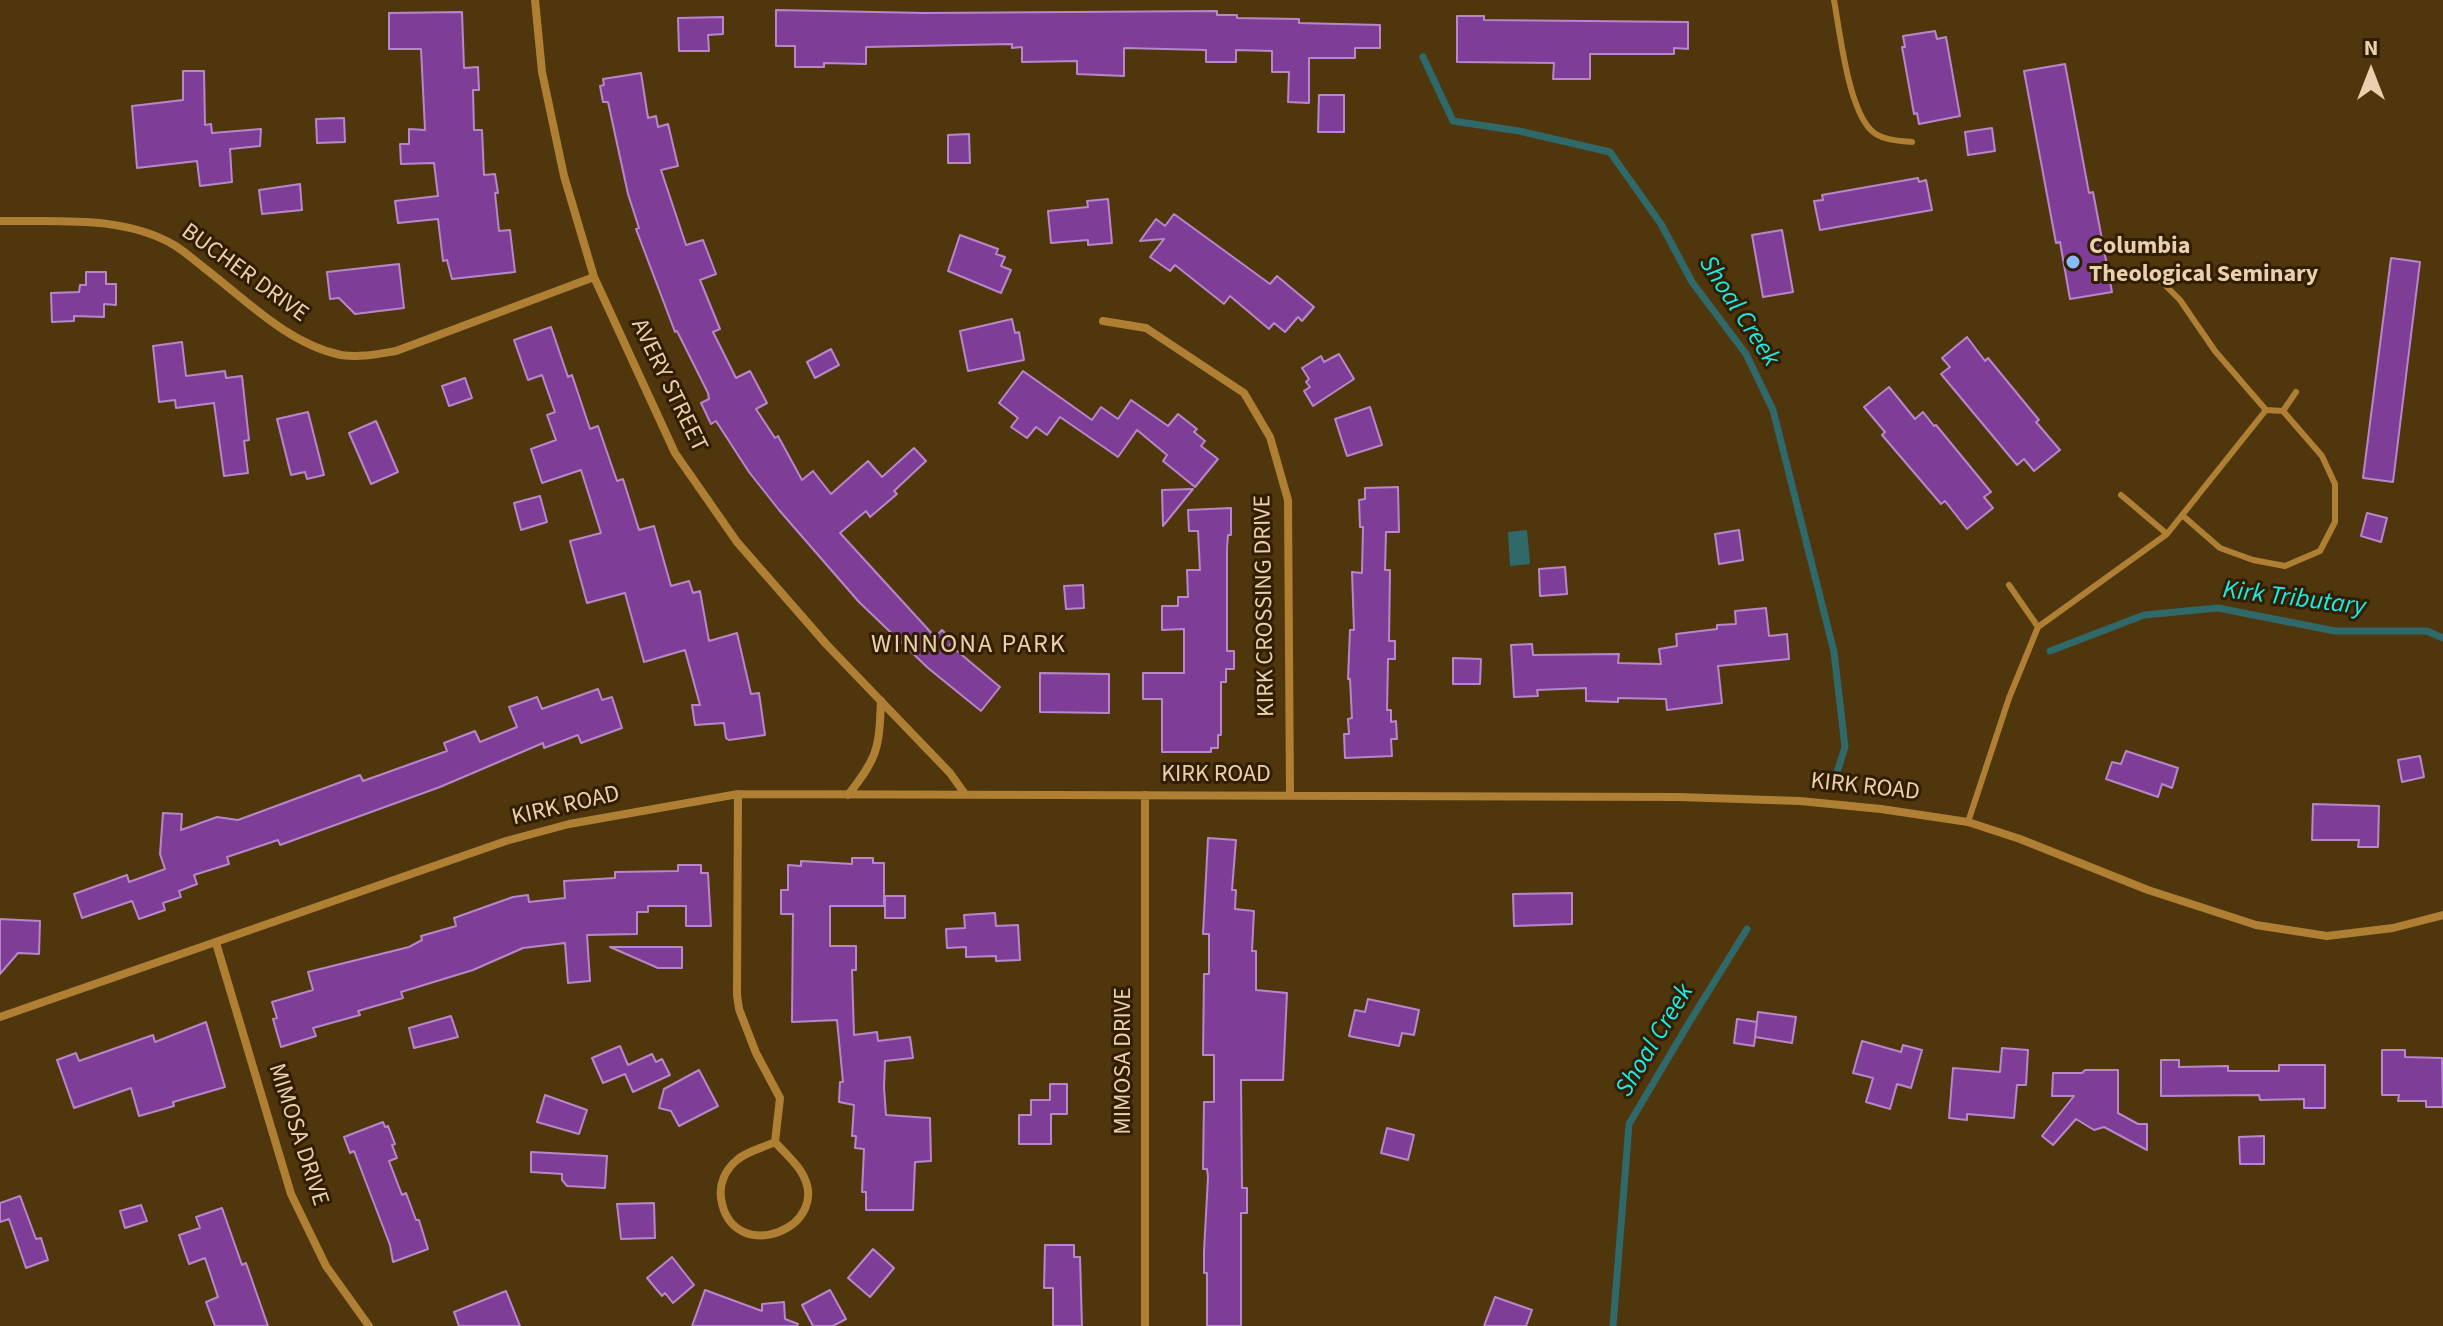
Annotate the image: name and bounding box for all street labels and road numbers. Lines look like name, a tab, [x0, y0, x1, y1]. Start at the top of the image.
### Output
street label: BUCHER DRIVE	[175, 218, 313, 330]
street label: AVERY STREET	[623, 315, 713, 457]
street label: KIRK CROSSING DRIVE	[1250, 495, 1282, 717]
street label: KIRK ROAD	[1161, 762, 1271, 790]
street label: KIRK ROAD	[1809, 768, 1921, 808]
street label: KIRK ROAD	[509, 781, 623, 833]
street label: MIMOSA DRIVE	[1111, 987, 1139, 1135]
street label: MIMOSA DRIVE	[261, 1060, 333, 1210]

